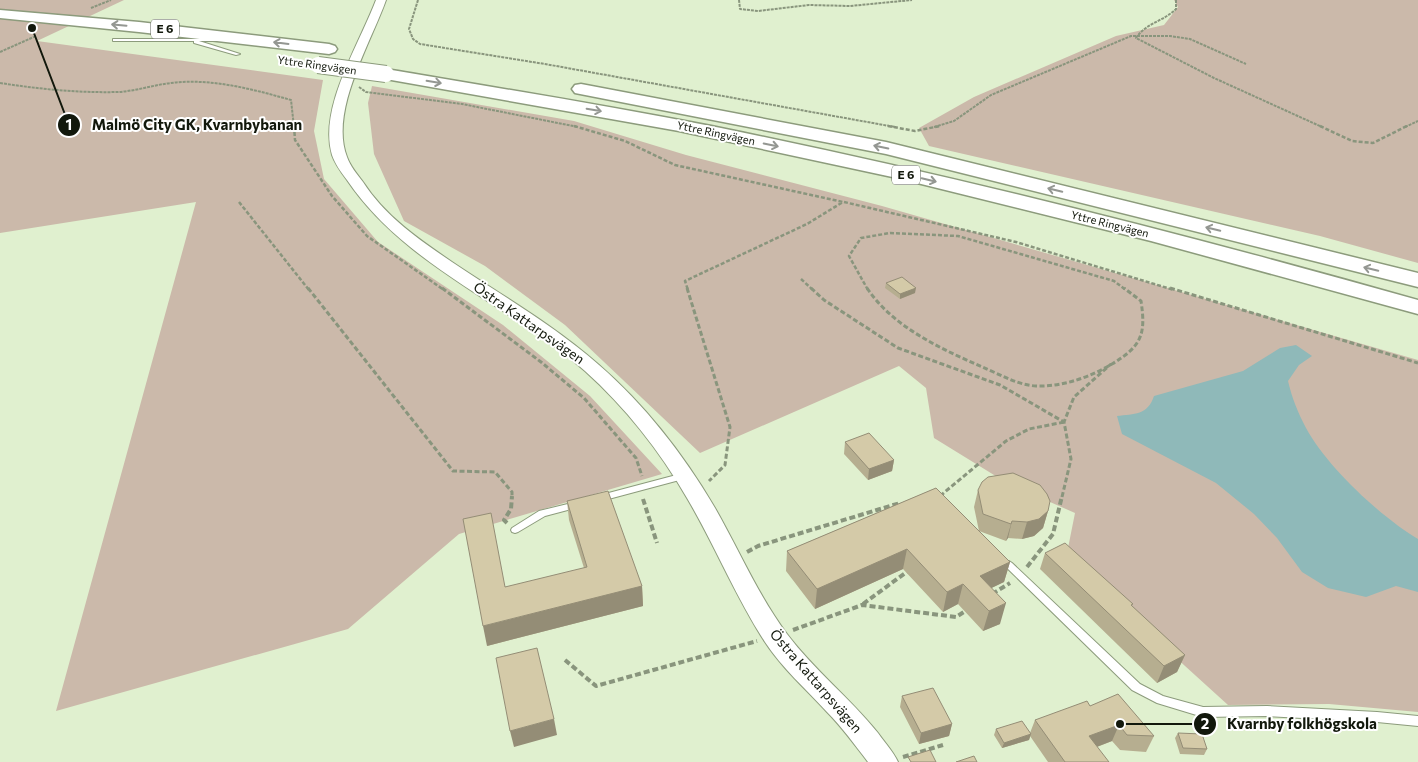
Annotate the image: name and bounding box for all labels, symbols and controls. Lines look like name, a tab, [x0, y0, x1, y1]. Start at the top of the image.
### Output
one-way arrow	[111, 20, 127, 29]
road number: E 6	[151, 20, 179, 38]
one-way arrow	[273, 38, 289, 48]
street label: Yttre Ringvägen	[277, 53, 357, 76]
one-way arrow	[426, 77, 442, 87]
one-way arrow	[586, 105, 602, 115]
callout: Malmö City GK, Kvarnbybanan	[57, 110, 312, 140]
text: 1	[66, 115, 72, 133]
text: Malmö City GK, Kvarnbybanan	[92, 115, 302, 133]
street label: Yttre Ringvägen	[676, 118, 756, 147]
one-way arrow	[762, 141, 778, 150]
one-way arrow	[873, 142, 889, 151]
road number: E 6	[892, 166, 920, 184]
one-way arrow	[921, 176, 937, 185]
one-way arrow	[1048, 185, 1064, 194]
street label: Yttre Ringvägen	[1070, 208, 1150, 239]
one-way arrow	[1206, 224, 1222, 233]
one-way arrow	[1363, 263, 1379, 273]
street label: Östra Kattarpsvägen	[471, 278, 588, 367]
street label: Östra Kattarpsvägen	[767, 625, 866, 736]
callout: Kvarnby folkhögskola	[1192, 709, 1387, 739]
text: 2	[1201, 714, 1209, 732]
text: Kvarnby folkhögskola	[1227, 714, 1377, 732]

